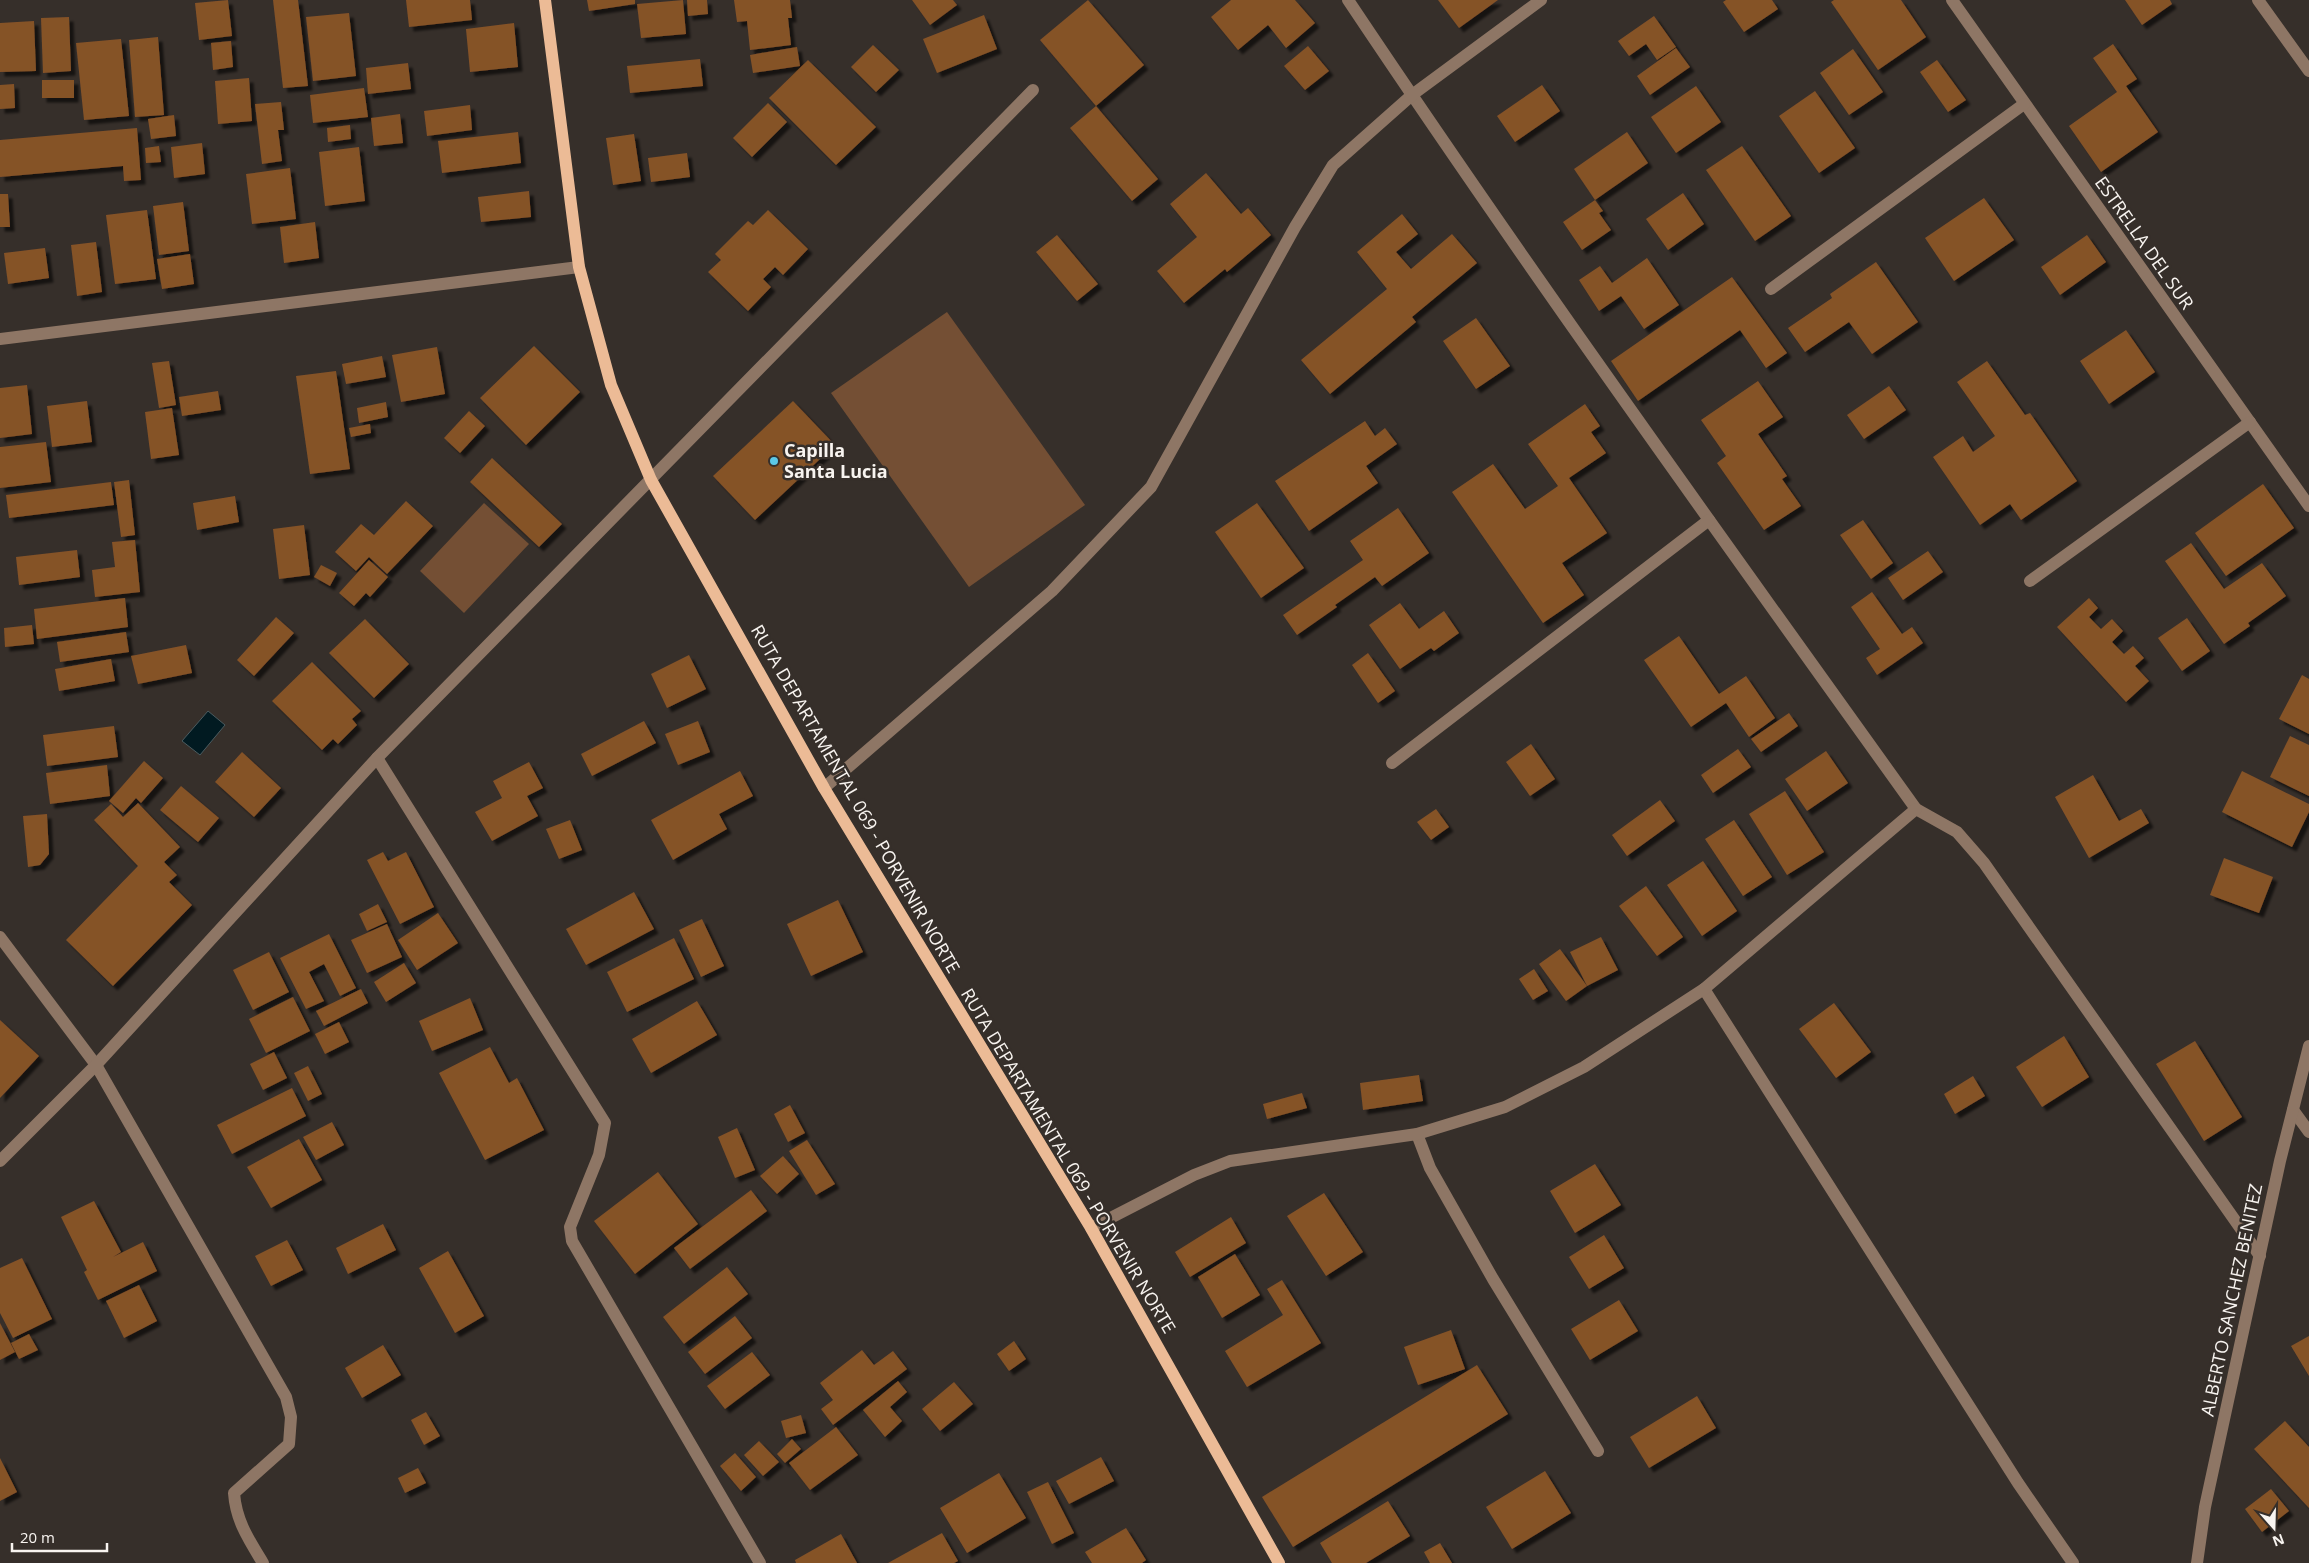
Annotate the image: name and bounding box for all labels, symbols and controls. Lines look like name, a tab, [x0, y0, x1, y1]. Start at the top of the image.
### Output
street label: ESTRELLA DEL SUR	[2090, 171, 2200, 314]
place label: Capilla Santa Lucia	[784, 438, 888, 483]
marker: Capilla Santa Lucia	[768, 455, 780, 467]
street label: RUTA DEPARTAMENTAL 069 - PORVENIR NORTE	[746, 620, 966, 977]
street label: RUTA DEPARTAMENTAL 069 - PORVENIR NORTE	[956, 983, 1182, 1338]
street label: ALBERTO SANCHEZ BENITEZ	[2195, 1181, 2267, 1418]
north arrow	[2249, 1503, 2299, 1553]
scale bar	[12, 1520, 108, 1552]
text: 20 m	[20, 1527, 55, 1547]
text: N	[2270, 1530, 2287, 1552]

